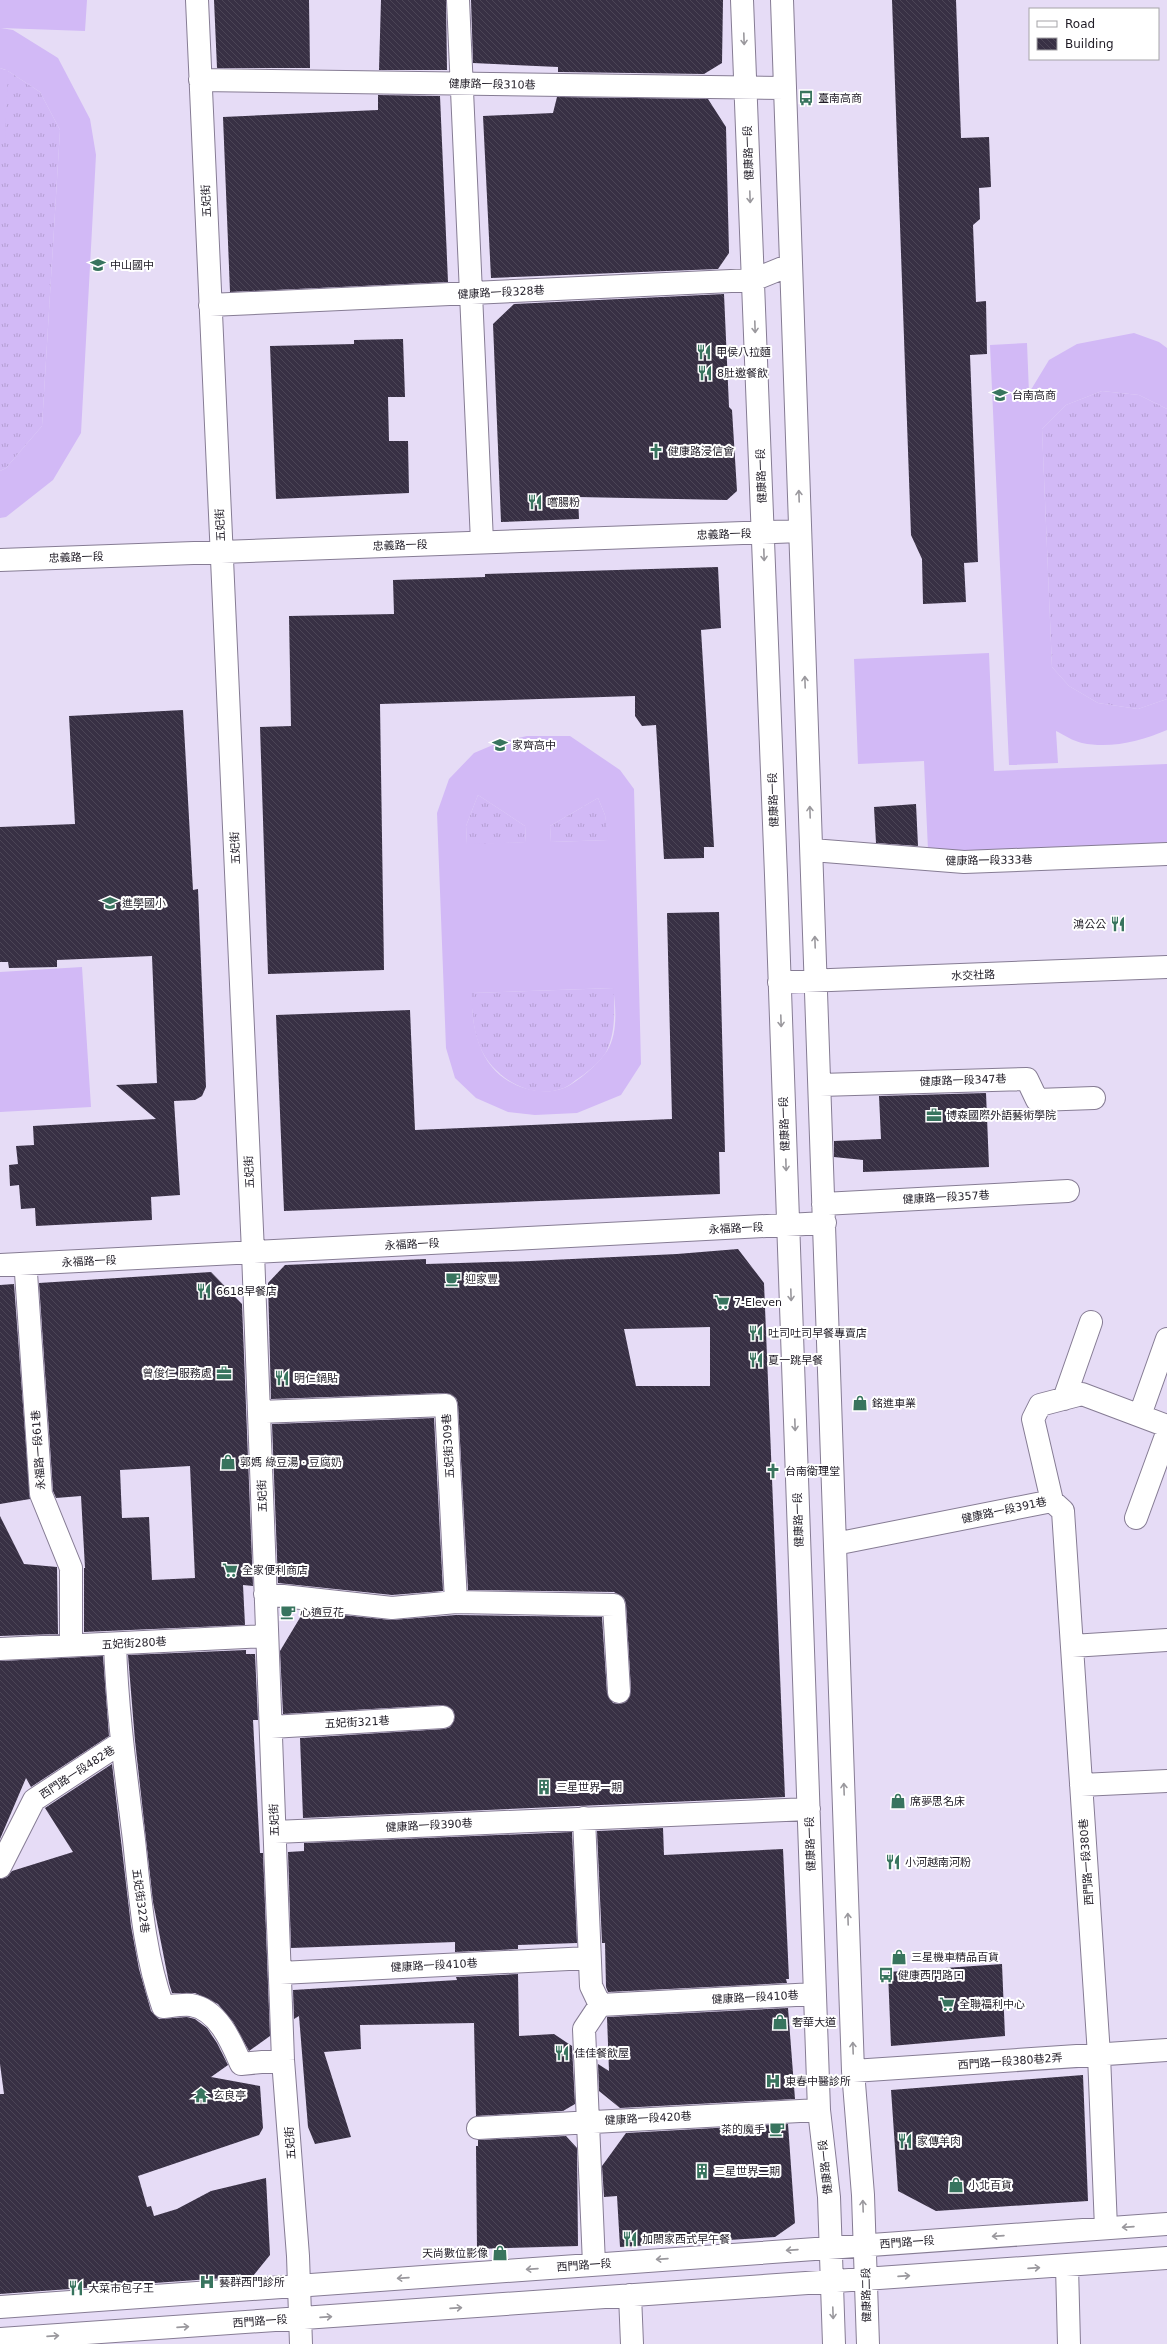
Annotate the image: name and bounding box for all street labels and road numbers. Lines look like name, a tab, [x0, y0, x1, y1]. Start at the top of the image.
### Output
street label: 健康路一段310巷	[448, 77, 536, 92]
street label: 健康路一段	[741, 125, 756, 181]
street label: 五妃街	[199, 184, 214, 218]
street label: 健康路一段328巷	[457, 284, 545, 301]
street label: 健康路一段	[754, 448, 769, 504]
street label: 五妃街	[213, 508, 228, 542]
street label: 忠義路一段	[696, 527, 752, 542]
street label: 忠義路一段	[372, 538, 428, 553]
street label: 忠義路一段	[48, 550, 104, 565]
street label: 健康路一段	[766, 772, 781, 828]
street label: 五妃街	[228, 831, 243, 865]
street label: 健康路一段333巷	[945, 853, 1033, 868]
street label: 水交社路	[951, 968, 995, 983]
street label: 健康路一段347巷	[919, 1072, 1007, 1089]
street label: 健康路一段	[777, 1096, 792, 1152]
street label: 五妃街	[242, 1155, 257, 1189]
street label: 健康路一段357巷	[902, 1189, 990, 1206]
street label: 永福路一段	[708, 1221, 764, 1236]
street label: 永福路一段	[384, 1237, 440, 1252]
street label: 永福路一段	[61, 1254, 117, 1269]
street label: 永福路一段61巷	[29, 1410, 48, 1490]
street label: 五妃街309巷	[440, 1413, 457, 1479]
street label: 五妃街	[255, 1479, 270, 1513]
street label: 健康路一段	[791, 1492, 806, 1548]
street label: 健康路一段391巷	[960, 1495, 1048, 1526]
street label: 五妃街280巷	[101, 1635, 167, 1652]
street label: 五妃街321巷	[324, 1714, 390, 1731]
street label: 西門路一段482巷	[37, 1743, 117, 1802]
street label: 五妃街	[267, 1803, 282, 1837]
street label: 健康路一段	[803, 1816, 818, 1872]
street label: 健康路一段390巷	[385, 1817, 473, 1834]
street label: 西門路一段380巷	[1077, 1818, 1096, 1906]
street label: 五妃街322巷	[130, 1868, 151, 1934]
street label: 健康路一段410巷	[390, 1957, 478, 1974]
street label: 健康路一段410巷	[711, 1989, 799, 2006]
street label: 西門路一段380巷2弄	[957, 2051, 1063, 2072]
street label: 健康路一段420巷	[604, 2110, 692, 2127]
street label: 五妃街	[283, 2126, 298, 2160]
street label: 健康路一段	[816, 2139, 835, 2195]
street label: 西門路一段	[879, 2234, 935, 2251]
street label: 西門路一段	[556, 2257, 612, 2274]
street label: 健康路二段	[860, 2267, 873, 2323]
street label: 西門路一段	[232, 2313, 288, 2330]

